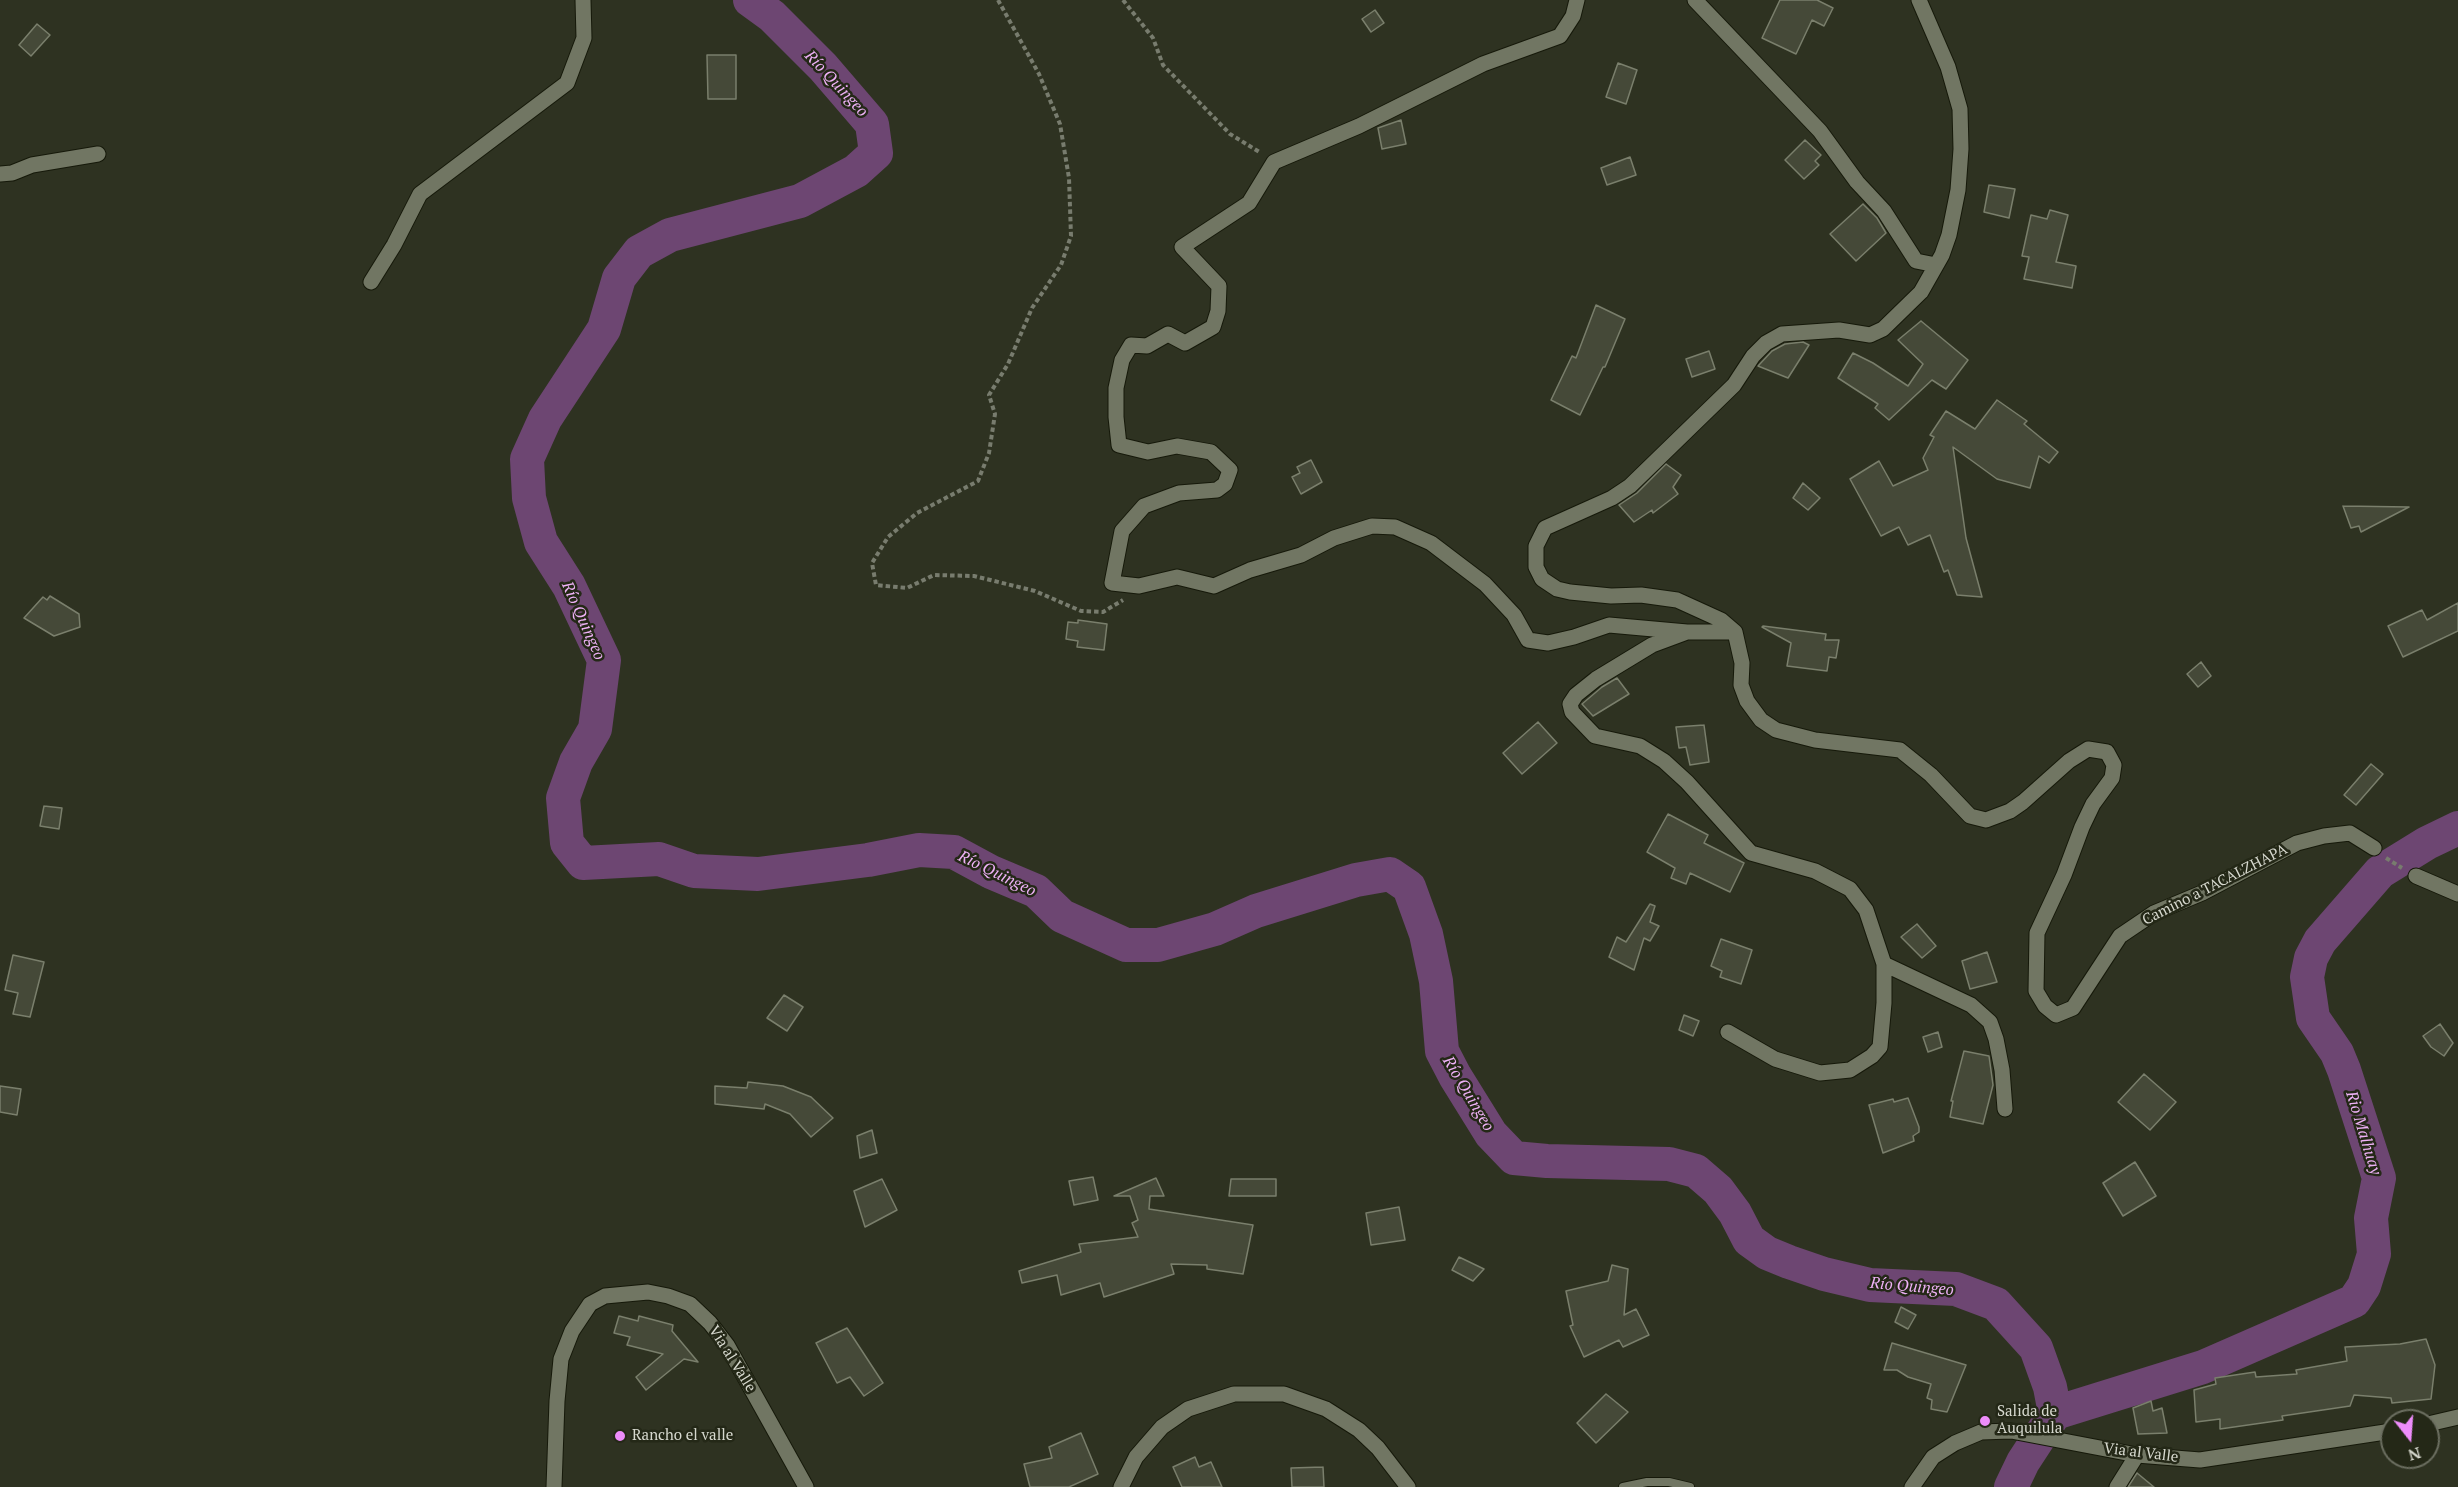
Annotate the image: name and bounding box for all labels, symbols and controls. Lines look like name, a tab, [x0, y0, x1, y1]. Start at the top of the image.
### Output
water label: Río Quingeo	[800, 47, 872, 121]
water label: Río Quingeo	[557, 579, 609, 663]
street label: Camino a TACALZHAPA	[2139, 841, 2291, 929]
water label: Río Quingeo	[955, 847, 1039, 901]
water label: Río Quingeo	[1438, 1053, 1498, 1135]
water label: Rio Malhuay	[2341, 1089, 2385, 1177]
water label: Río Quingeo	[1869, 1274, 1955, 1300]
street label: Via al Valle	[705, 1322, 759, 1396]
place label: Salida de Auquilula	[1997, 1403, 2062, 1438]
north arrow	[2380, 1409, 2440, 1469]
marker: Salida de Auquilula	[1978, 1414, 1992, 1428]
place label: Rancho el valle	[632, 1427, 733, 1445]
marker: Rancho el valle	[613, 1429, 627, 1443]
street label: Via al Valle	[2103, 1440, 2179, 1466]
text: N	[2406, 1442, 2424, 1467]

